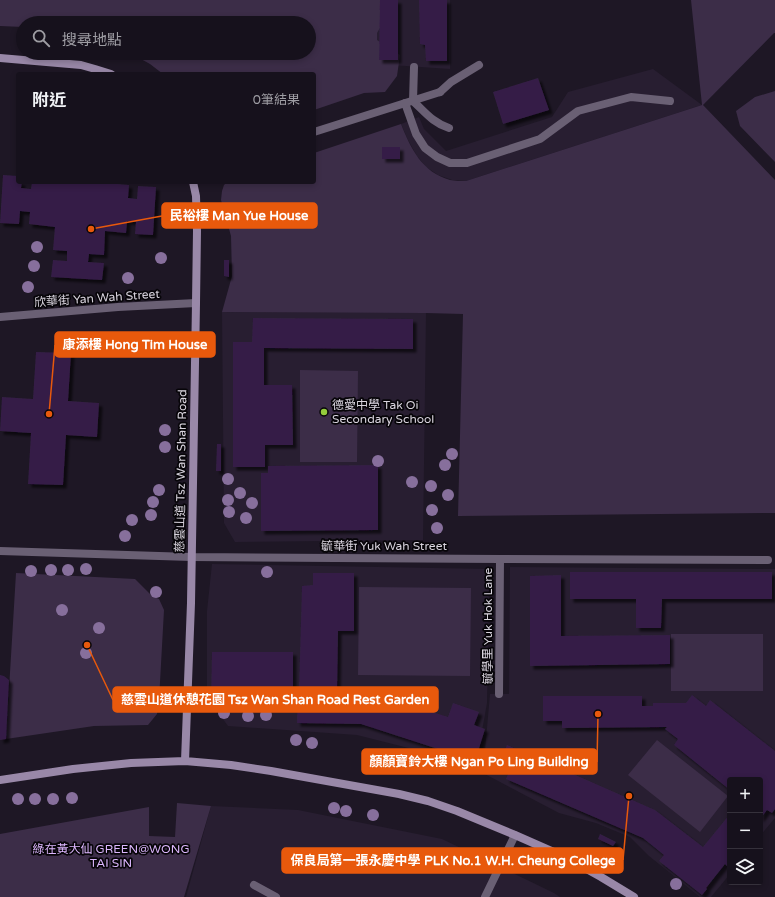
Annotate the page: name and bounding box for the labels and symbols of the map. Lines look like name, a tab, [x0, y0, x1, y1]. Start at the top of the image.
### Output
callout: 民裕樓 Man Yue House	[162, 203, 317, 228]
text: 民裕樓 Man Yue House	[170, 208, 309, 224]
street label: 欣華街 Yan Wah Street	[34, 287, 161, 309]
callout: 康添樓 Hong Tim House	[55, 332, 215, 357]
text: 康添樓 Hong Tim House	[63, 337, 208, 353]
street label: 慈雲山道 Tsz Wan Shan Road	[173, 389, 189, 553]
place label: 德愛中學 Tak Oi Secondary School	[332, 398, 434, 426]
marker: 德愛中學 Tak Oi Secondary School	[319, 407, 329, 417]
street label: 毓華街 Yuk Wah Street	[321, 539, 447, 553]
street label: 毓學里 Yuk Hok Lane	[481, 568, 495, 684]
callout: 慈雲山道休憩花園 Tsz Wan Shan Road Rest Garden	[113, 687, 438, 712]
text: 慈雲山道休憩花園 Tsz Wan Shan Road Rest Garden	[121, 692, 429, 708]
callout: 顏顏寶鈴大樓 Ngan Po Ling Building	[362, 749, 597, 774]
text: 顏顏寶鈴大樓 Ngan Po Ling Building	[369, 754, 589, 770]
park label: 綠在⿈⼤仙 GREEN@WONG TAI SIN	[32, 842, 190, 870]
callout: 保良局第一張永慶中學 PLK No.1 W.H. Cheung College	[282, 848, 623, 873]
text: 保良局第一張永慶中學 PLK No.1 W.H. Cheung College	[291, 853, 616, 869]

